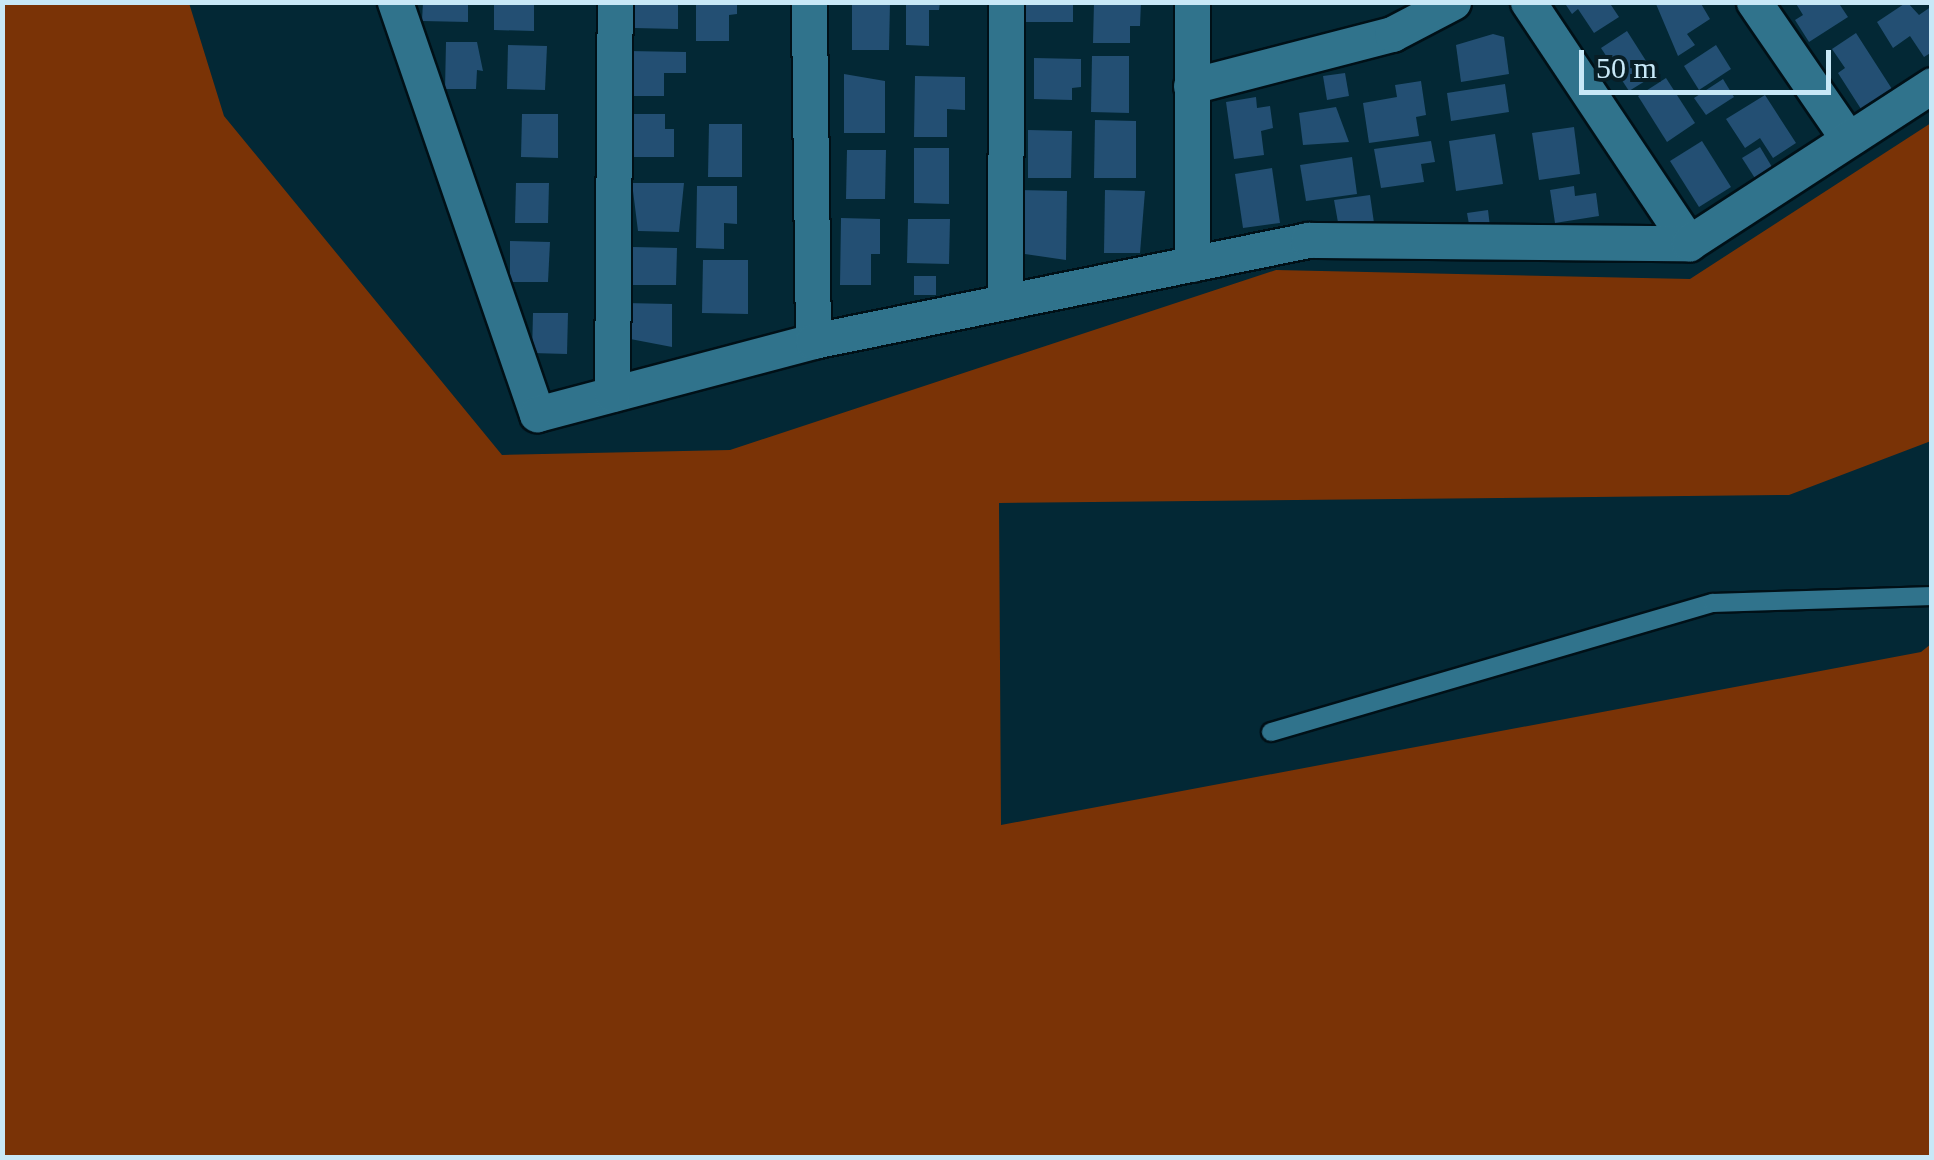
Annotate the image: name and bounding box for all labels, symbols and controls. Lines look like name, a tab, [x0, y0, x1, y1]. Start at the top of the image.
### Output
scale bar	[1584, 30, 1836, 92]
text: 50 m	[1596, 51, 1657, 84]

